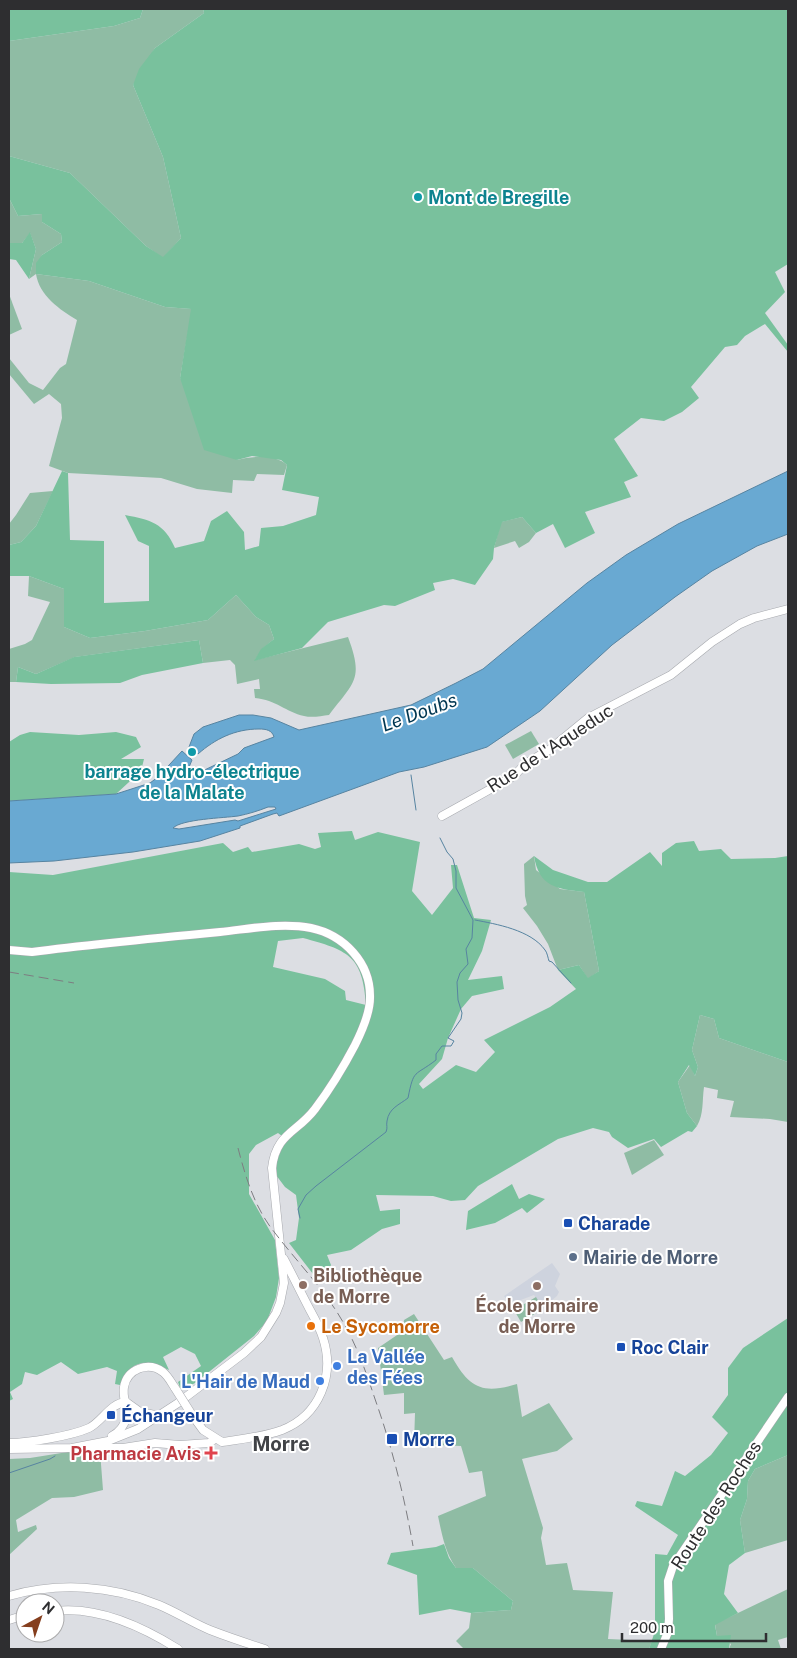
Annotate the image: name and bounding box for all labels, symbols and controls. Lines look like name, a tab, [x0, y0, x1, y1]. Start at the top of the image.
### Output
place label: Mont de Bregille	[428, 187, 569, 208]
marker: Mont de Bregille	[412, 191, 424, 203]
water label: Le Doubs	[378, 688, 460, 736]
street label: Rue de l'Aqueduc	[483, 699, 617, 797]
marker: barrage hydro-électrique de la Malate	[186, 746, 198, 758]
place label: barrage hydro-électrique de la Malate	[84, 761, 300, 803]
place label: Charade	[578, 1213, 650, 1234]
marker: Charade	[562, 1217, 574, 1229]
place label: Mairie de Morre	[583, 1247, 718, 1268]
marker: Mairie de Morre	[567, 1251, 579, 1263]
place label: Bibliothèque de Morre	[313, 1265, 422, 1307]
marker: Bibliothèque de Morre	[297, 1279, 309, 1291]
marker: École primaire de Morre	[531, 1280, 543, 1292]
place label: École primaire de Morre	[475, 1294, 599, 1337]
place label: Le Sycomorre	[321, 1316, 440, 1337]
marker: Le Sycomorre	[305, 1320, 317, 1332]
place label: Roc Clair	[631, 1337, 709, 1358]
marker: Roc Clair	[615, 1341, 627, 1353]
place label: La Vallée des Fées	[347, 1346, 425, 1388]
marker: La Vallée des Fées	[331, 1360, 343, 1372]
place label: L'Hair de Maud	[181, 1371, 310, 1392]
marker: L'Hair de Maud	[314, 1375, 326, 1387]
place label: Échangeur	[121, 1404, 214, 1426]
marker: Échangeur	[105, 1409, 117, 1421]
place label: Morre	[403, 1429, 455, 1450]
district label: Morre	[252, 1432, 310, 1456]
marker: Morre	[385, 1432, 399, 1446]
street label: Route des Roches	[667, 1437, 765, 1573]
place label: Pharmacie Avis	[70, 1443, 201, 1464]
marker: Pharmacie Avis	[205, 1447, 217, 1459]
north arrow	[15, 1593, 65, 1643]
text: N	[39, 1598, 58, 1618]
scale bar	[622, 1610, 766, 1642]
text: 200 m	[630, 1619, 674, 1636]

